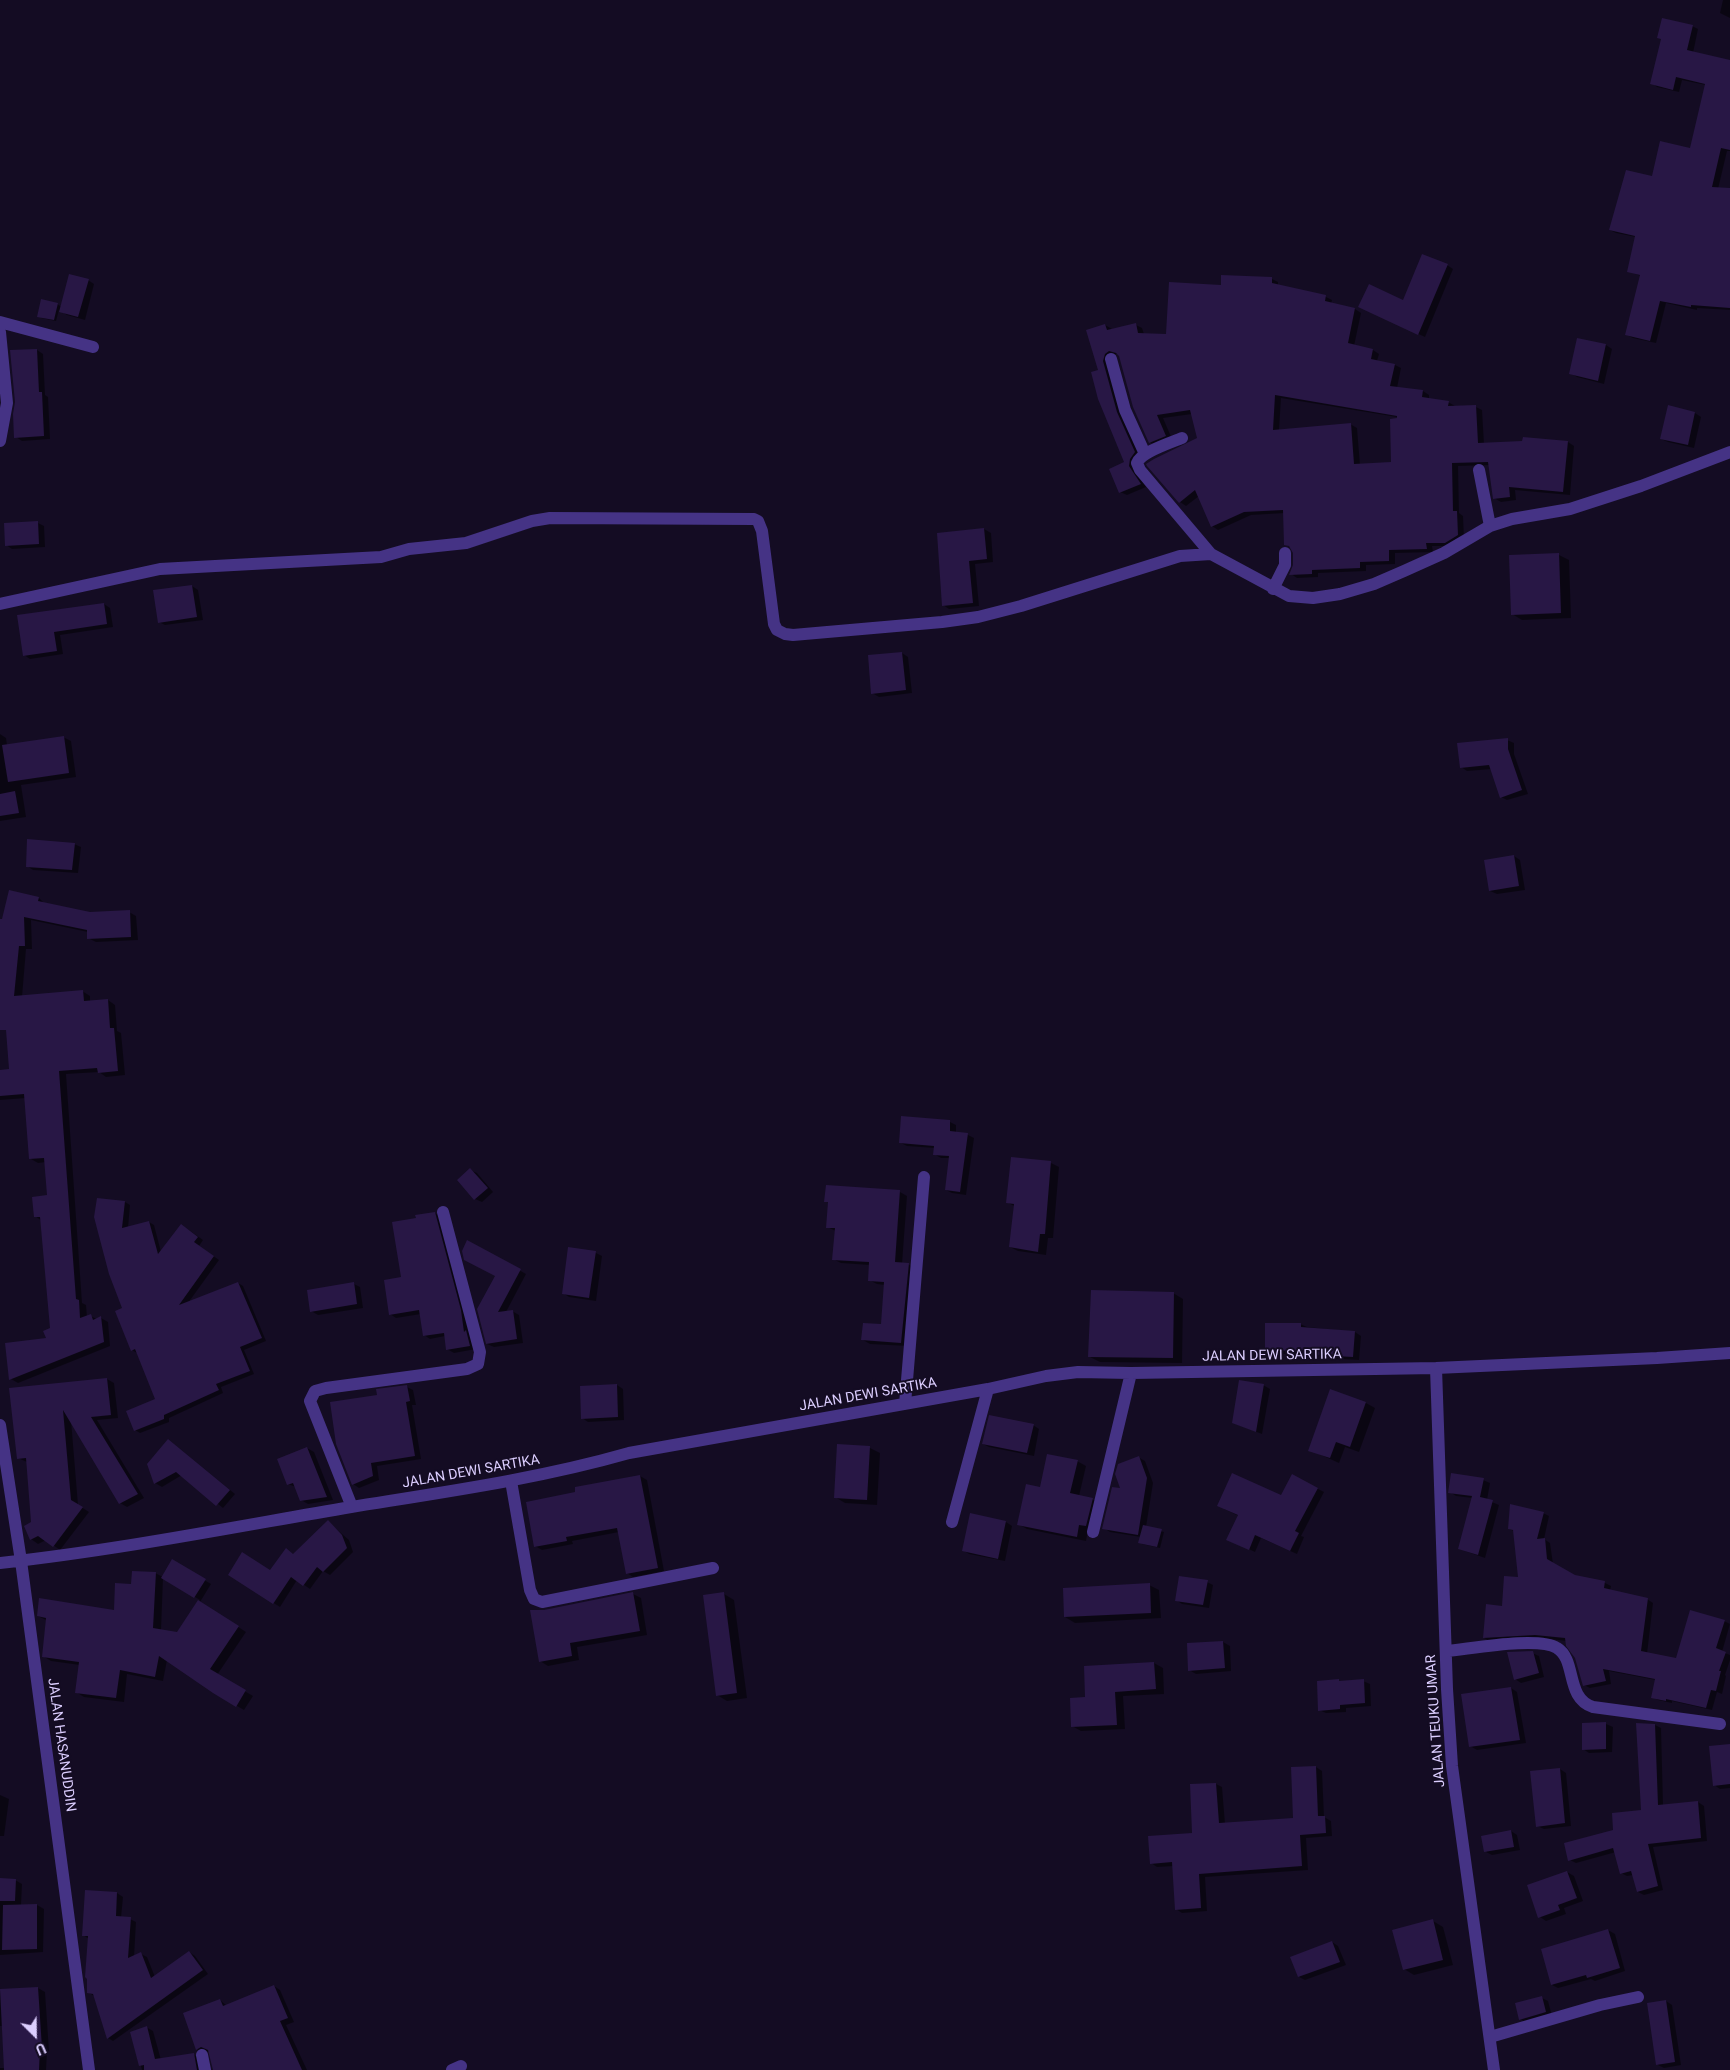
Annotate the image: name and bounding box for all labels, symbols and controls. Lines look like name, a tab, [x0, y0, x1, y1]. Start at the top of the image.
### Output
street label: JALAN DEWI SARTIKA	[1202, 1346, 1342, 1366]
street label: JALAN DEWI SARTIKA	[798, 1375, 938, 1415]
street label: JALAN DEWI SARTIKA	[401, 1452, 541, 1492]
street label: JALAN TEUKU UMAR	[1423, 1654, 1449, 1788]
street label: JALAN HASANUDDIN	[43, 1677, 79, 1813]
north arrow	[10, 2010, 60, 2060]
text: U	[33, 2040, 48, 2058]

